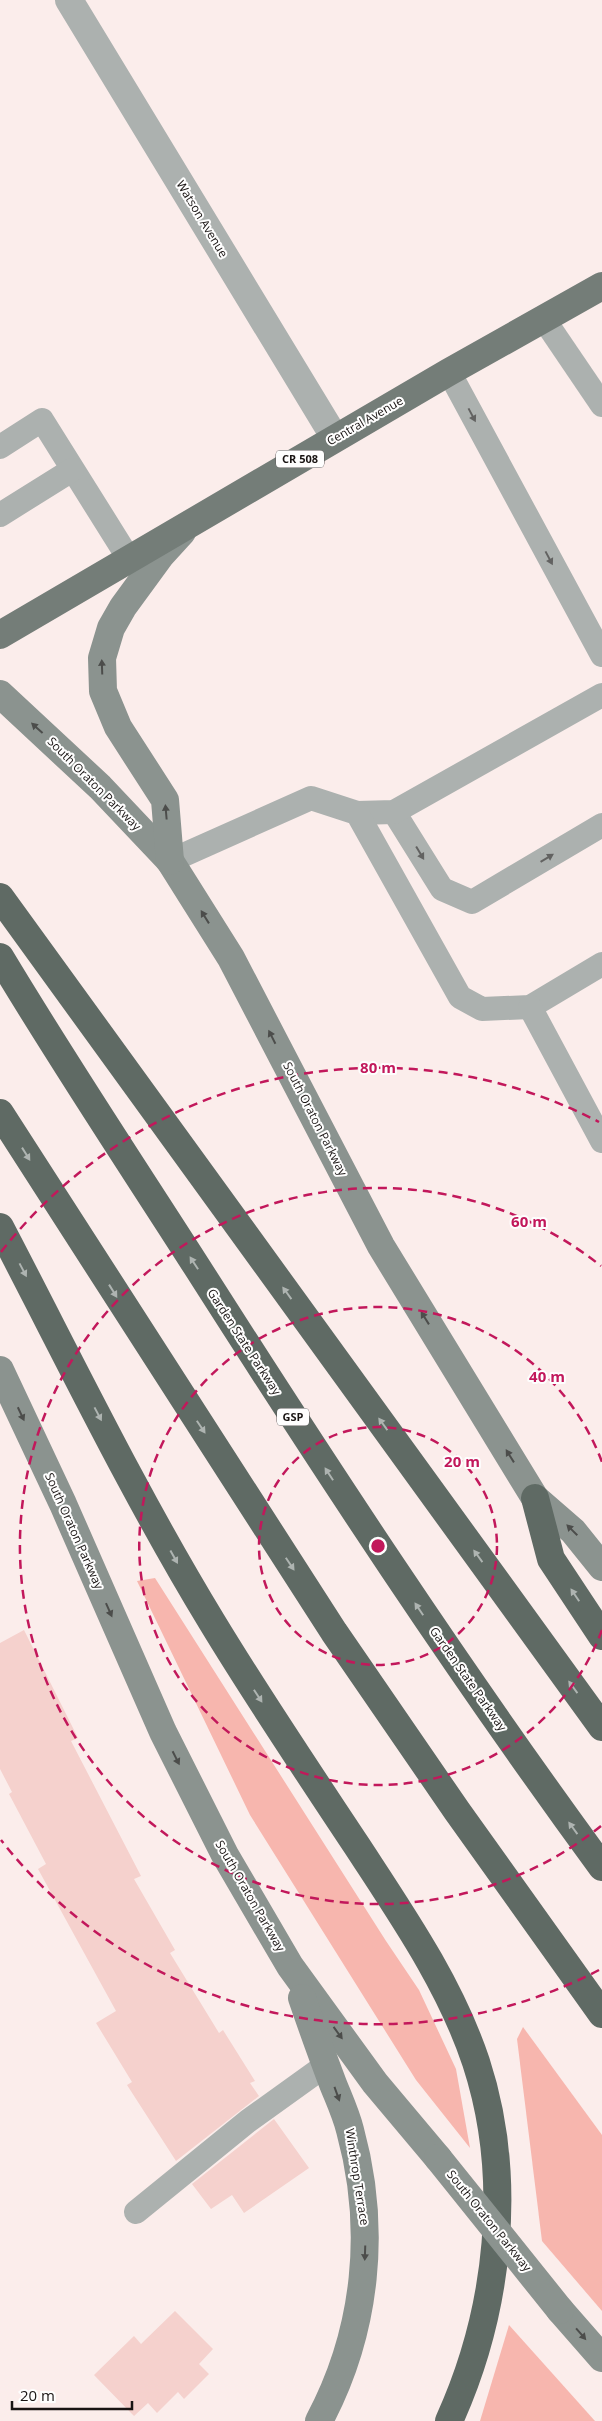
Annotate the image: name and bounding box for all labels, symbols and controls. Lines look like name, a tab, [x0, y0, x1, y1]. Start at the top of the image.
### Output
street label: Watson Avenue	[173, 177, 232, 261]
street label: Central Avenue	[324, 392, 406, 449]
one-way arrow	[468, 408, 476, 422]
road number: CR 508	[276, 450, 324, 468]
one-way arrow	[545, 551, 554, 565]
one-way arrow	[98, 658, 106, 674]
one-way arrow	[30, 722, 43, 733]
street label: South Oraton Parkway	[44, 733, 146, 835]
one-way arrow	[162, 804, 170, 820]
one-way arrow	[415, 847, 424, 860]
one-way arrow	[540, 854, 553, 863]
one-way arrow	[200, 910, 210, 923]
one-way arrow	[268, 1030, 276, 1044]
text: 80 m	[360, 1057, 396, 1077]
street label: South Oraton Parkway	[279, 1059, 352, 1180]
one-way arrow	[21, 1147, 31, 1160]
text: 60 m	[511, 1211, 547, 1231]
one-way arrow	[189, 1257, 199, 1270]
one-way arrow	[18, 1263, 27, 1277]
one-way arrow	[109, 1284, 118, 1297]
street label: Garden State Parkway	[204, 1285, 286, 1399]
one-way arrow	[282, 1286, 292, 1300]
one-way arrow	[420, 1311, 429, 1324]
text: 40 m	[529, 1366, 565, 1386]
one-way arrow	[17, 1407, 25, 1421]
one-way arrow	[94, 1407, 102, 1421]
road number: GSP	[277, 1408, 309, 1425]
one-way arrow	[377, 1418, 388, 1431]
one-way arrow	[197, 1421, 206, 1434]
one-way arrow	[505, 1450, 514, 1463]
text: 20 m	[444, 1451, 480, 1471]
one-way arrow	[324, 1467, 334, 1480]
street label: South Oraton Parkway	[41, 1470, 108, 1593]
one-way arrow	[566, 1524, 578, 1536]
centre of rings	[369, 1537, 387, 1555]
one-way arrow	[473, 1549, 483, 1563]
one-way arrow	[170, 1550, 178, 1565]
one-way arrow	[285, 1557, 295, 1570]
one-way arrow	[570, 1589, 580, 1602]
one-way arrow	[414, 1602, 424, 1616]
one-way arrow	[106, 1603, 114, 1617]
street label: Garden State Parkway	[426, 1623, 511, 1735]
one-way arrow	[568, 1681, 579, 1694]
one-way arrow	[254, 1690, 263, 1703]
one-way arrow	[172, 1751, 180, 1765]
one-way arrow	[568, 1821, 578, 1835]
street label: South Oraton Parkway	[212, 1837, 290, 1955]
one-way arrow	[333, 2026, 343, 2040]
one-way arrow	[333, 2087, 341, 2102]
street label: Winthrop Terrace	[341, 2127, 374, 2227]
street label: South Oraton Parkway	[443, 2166, 536, 2276]
one-way arrow	[361, 2245, 369, 2261]
one-way arrow	[575, 2328, 586, 2340]
scale bar	[12, 2378, 132, 2410]
text: 20 m	[20, 2385, 55, 2405]

